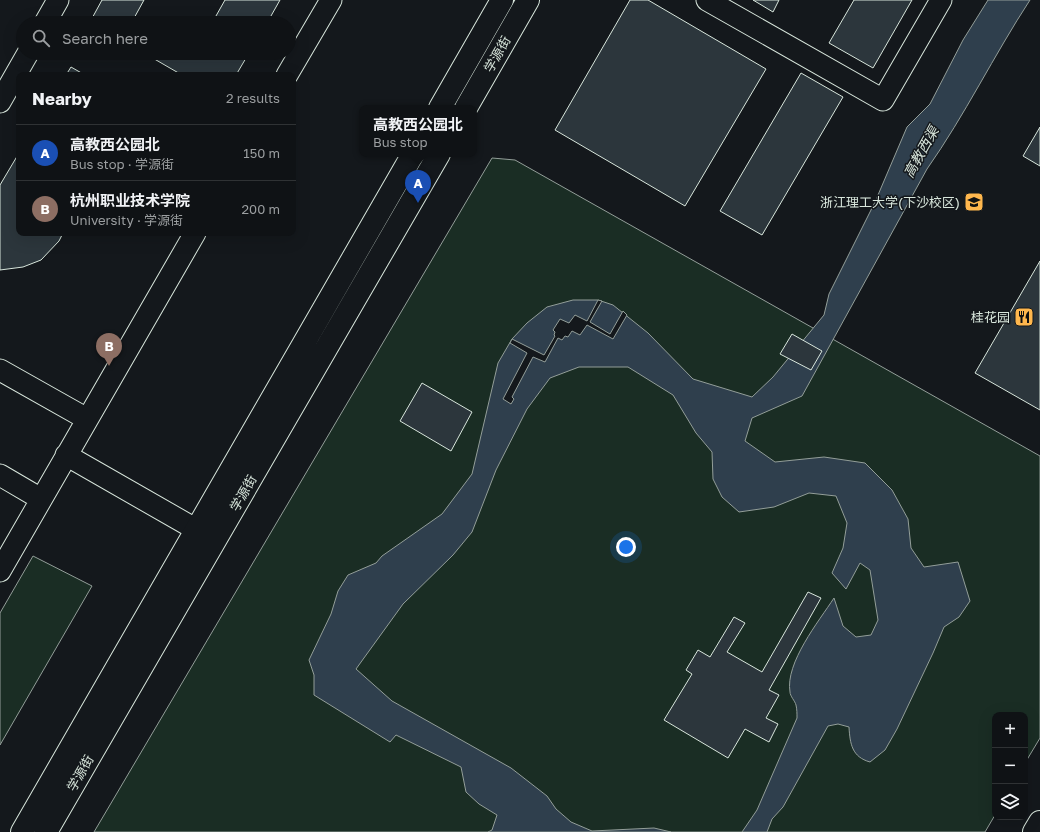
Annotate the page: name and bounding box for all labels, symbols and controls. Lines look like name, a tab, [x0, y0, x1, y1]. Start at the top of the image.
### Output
search box	[16, 16, 296, 60]
icon: search	[30, 27, 52, 49]
text: Search here	[62, 29, 148, 47]
street label: 学源街	[480, 33, 514, 75]
text: Nearby	[32, 88, 92, 109]
text: 2 results	[226, 90, 280, 106]
popup	[359, 105, 477, 157]
text: 高教西公园北	[373, 115, 463, 133]
water label: 高教西渠	[900, 121, 943, 180]
text: Bus stop	[373, 134, 428, 150]
text: 高教西公园北	[70, 135, 160, 153]
text: A	[40, 145, 50, 161]
text: 150 m	[243, 145, 280, 161]
text: Bus stop · 学源街	[70, 156, 174, 172]
pin: A	[405, 170, 431, 203]
text: 杭州职业技术学院	[70, 191, 190, 209]
school or university icon: 浙江理工大学(下沙校区)	[963, 191, 985, 213]
place label: 浙江理工大学(下沙校区)	[820, 194, 960, 210]
text: B	[40, 201, 50, 217]
text: 200 m	[242, 201, 280, 217]
text: University · 学源街	[70, 212, 183, 228]
restaurant icon: 桂花园	[1013, 306, 1035, 328]
place label: 桂花园	[971, 309, 1010, 325]
pin: B	[96, 333, 122, 366]
street label: 学源街	[226, 472, 260, 514]
your location	[616, 537, 636, 557]
map controls	[992, 712, 1028, 820]
button: +	[992, 712, 1028, 748]
button: −	[992, 748, 1028, 784]
street label: 学源街	[63, 752, 97, 794]
button: layers	[992, 784, 1028, 820]

